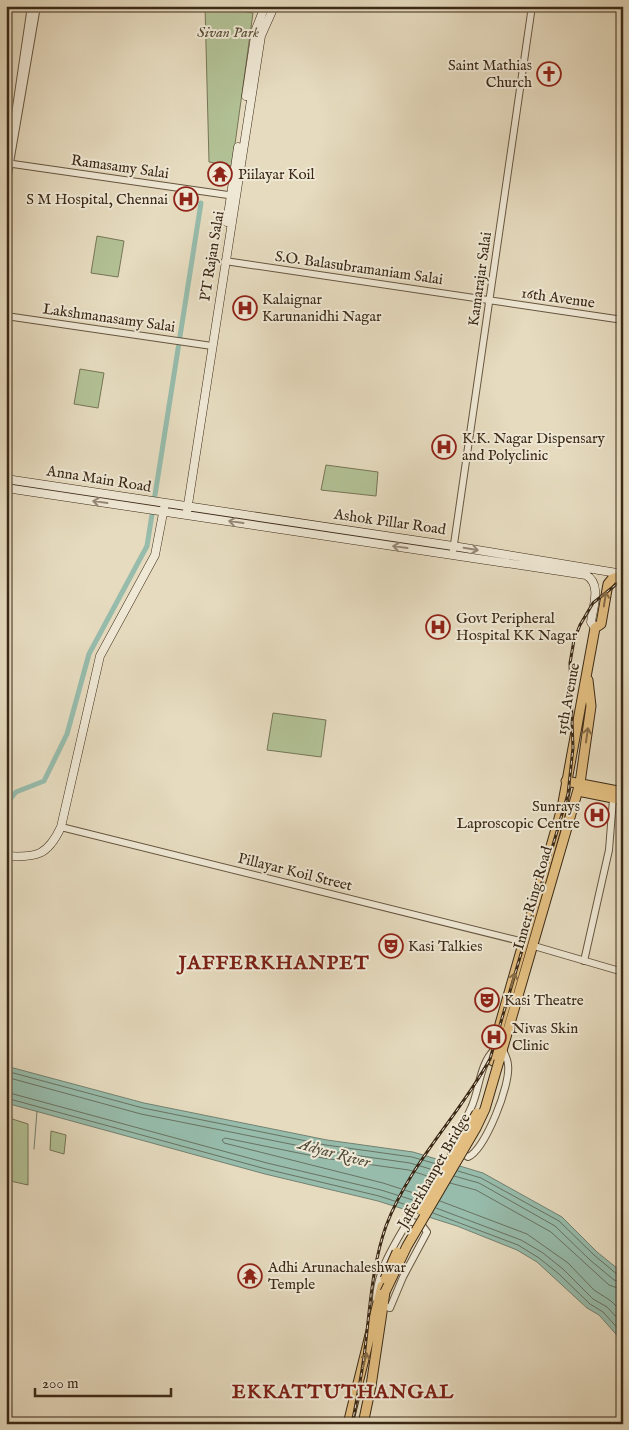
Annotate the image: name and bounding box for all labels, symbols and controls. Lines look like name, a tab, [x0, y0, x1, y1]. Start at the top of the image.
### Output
park label: Sivan Park	[197, 23, 259, 42]
place label: Saint Mathias Church	[448, 56, 532, 92]
church icon: Saint Mathias Church	[536, 61, 562, 87]
street label: Ramasamy Salai	[70, 151, 170, 183]
temple icon: Piilayar Koil	[207, 161, 233, 187]
place label: Piilayar Koil	[238, 165, 315, 184]
hospital icon: S M Hospital, Chennai	[173, 186, 199, 212]
place label: S M Hospital, Chennai	[26, 190, 168, 209]
street label: PT Rajan Salai	[195, 210, 229, 302]
street label: Kamarajar Salai	[464, 231, 496, 327]
street label: S.O. Balasubramaniam Salai	[274, 247, 444, 289]
street label: 16th Avenue	[520, 283, 596, 313]
place label: Kalaignar Karunanidhi Nagar	[262, 290, 382, 326]
hospital icon: Kalaignar Karunanidhi Nagar	[232, 295, 258, 321]
street label: Lakshmanasamy Salai	[42, 299, 176, 337]
place label: K.K. Nagar Dispensary and Polyclinic	[462, 429, 606, 465]
hospital icon: K.K. Nagar Dispensary and Polyclinic	[431, 434, 457, 460]
street label: Anna Main Road	[44, 461, 154, 497]
one-way arrow	[92, 497, 108, 507]
street label: Ashok Pillar Road	[332, 505, 448, 539]
one-way arrow	[228, 517, 244, 527]
one-way arrow	[392, 541, 408, 551]
one-way arrow	[463, 544, 479, 554]
one-way arrow	[601, 591, 611, 607]
place label: Govt Peripheral Hospital KK Nagar	[456, 609, 578, 645]
hospital icon: Govt Peripheral Hospital KK Nagar	[425, 614, 451, 640]
street label: 15th Avenue	[552, 661, 584, 737]
one-way arrow	[582, 727, 592, 743]
place label: Sunrays Laproscopic Centre	[457, 797, 580, 833]
hospital icon: Sunrays Laproscopic Centre	[584, 802, 610, 828]
street label: Inner Ring Road	[509, 843, 557, 952]
street label: Pillayar Koil Street	[236, 849, 354, 895]
theatre icon: Kasi Talkies	[378, 933, 404, 959]
place label: Kasi Talkies	[408, 937, 482, 956]
district label: JAFFERKHANPET	[176, 951, 370, 976]
one-way arrow	[509, 973, 519, 989]
theatre icon: Kasi Theatre	[474, 987, 500, 1013]
place label: Kasi Theatre	[504, 991, 584, 1010]
place label: Nivas Skin Clinic	[512, 1019, 578, 1055]
hospital icon: Nivas Skin Clinic	[481, 1024, 507, 1050]
street label: Jafferkhanpet Bridge	[392, 1110, 475, 1234]
water label: Adyar River	[294, 1134, 374, 1174]
place label: Adhi Arunachaleshwar Temple	[267, 1258, 406, 1294]
temple icon: Adhi Arunachaleshwar Temple	[237, 1263, 263, 1289]
one-way arrow	[361, 1352, 370, 1368]
scale bar	[35, 1365, 171, 1397]
text: 200 m	[42, 1374, 79, 1393]
district label: EKKATTUTHANGAL	[232, 1380, 454, 1405]

